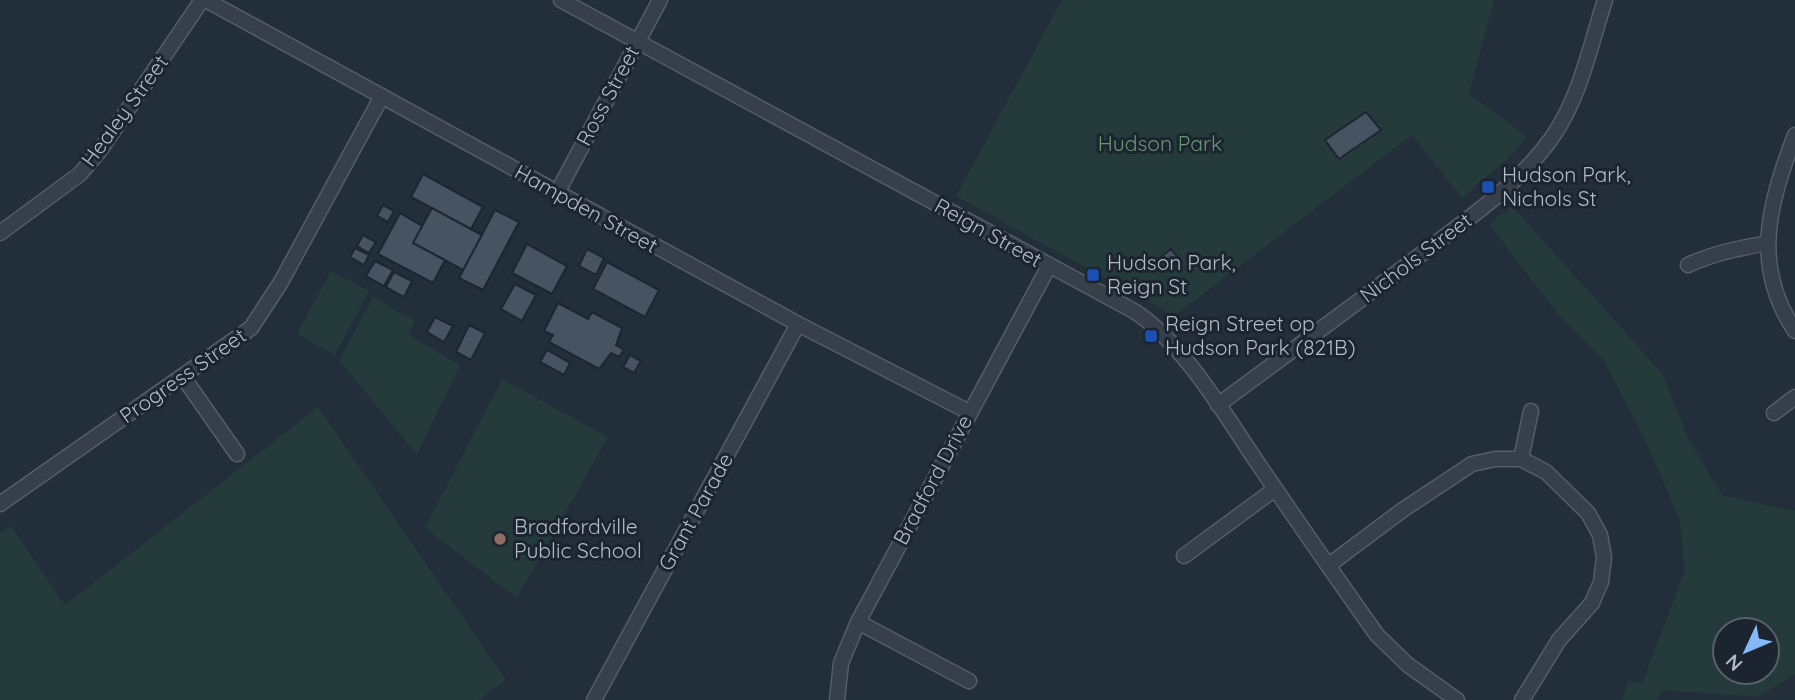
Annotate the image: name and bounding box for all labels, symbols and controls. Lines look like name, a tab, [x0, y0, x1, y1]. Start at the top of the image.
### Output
street label: Ross Street	[570, 41, 644, 150]
street label: Healey Street	[75, 50, 173, 171]
park label: Hudson Park	[1098, 130, 1222, 156]
street label: Hampden Street	[510, 158, 663, 258]
place label: Hudson Park, Nichols St	[1502, 161, 1631, 211]
marker: Hudson Park, Nichols St	[1480, 179, 1496, 195]
street label: Reign Street	[930, 192, 1047, 272]
street label: Nichols Street	[1354, 207, 1476, 308]
place label: Hudson Park, Reign St	[1107, 249, 1236, 299]
marker: Hudson Park, Reign St	[1085, 267, 1101, 283]
place label: Reign Street op Hudson Park (821B)	[1165, 310, 1356, 360]
street label: Progress Street	[114, 322, 251, 428]
marker: Reign Street op Hudson Park (821B)	[1143, 328, 1159, 344]
street label: Bradford Drive	[887, 410, 977, 549]
street label: Grant Parade	[652, 448, 738, 575]
place label: Bradfordville Public School	[514, 513, 642, 563]
marker: Bradfordville Public School	[492, 531, 508, 547]
north arrow	[1711, 616, 1781, 686]
text: N	[1720, 649, 1747, 676]

